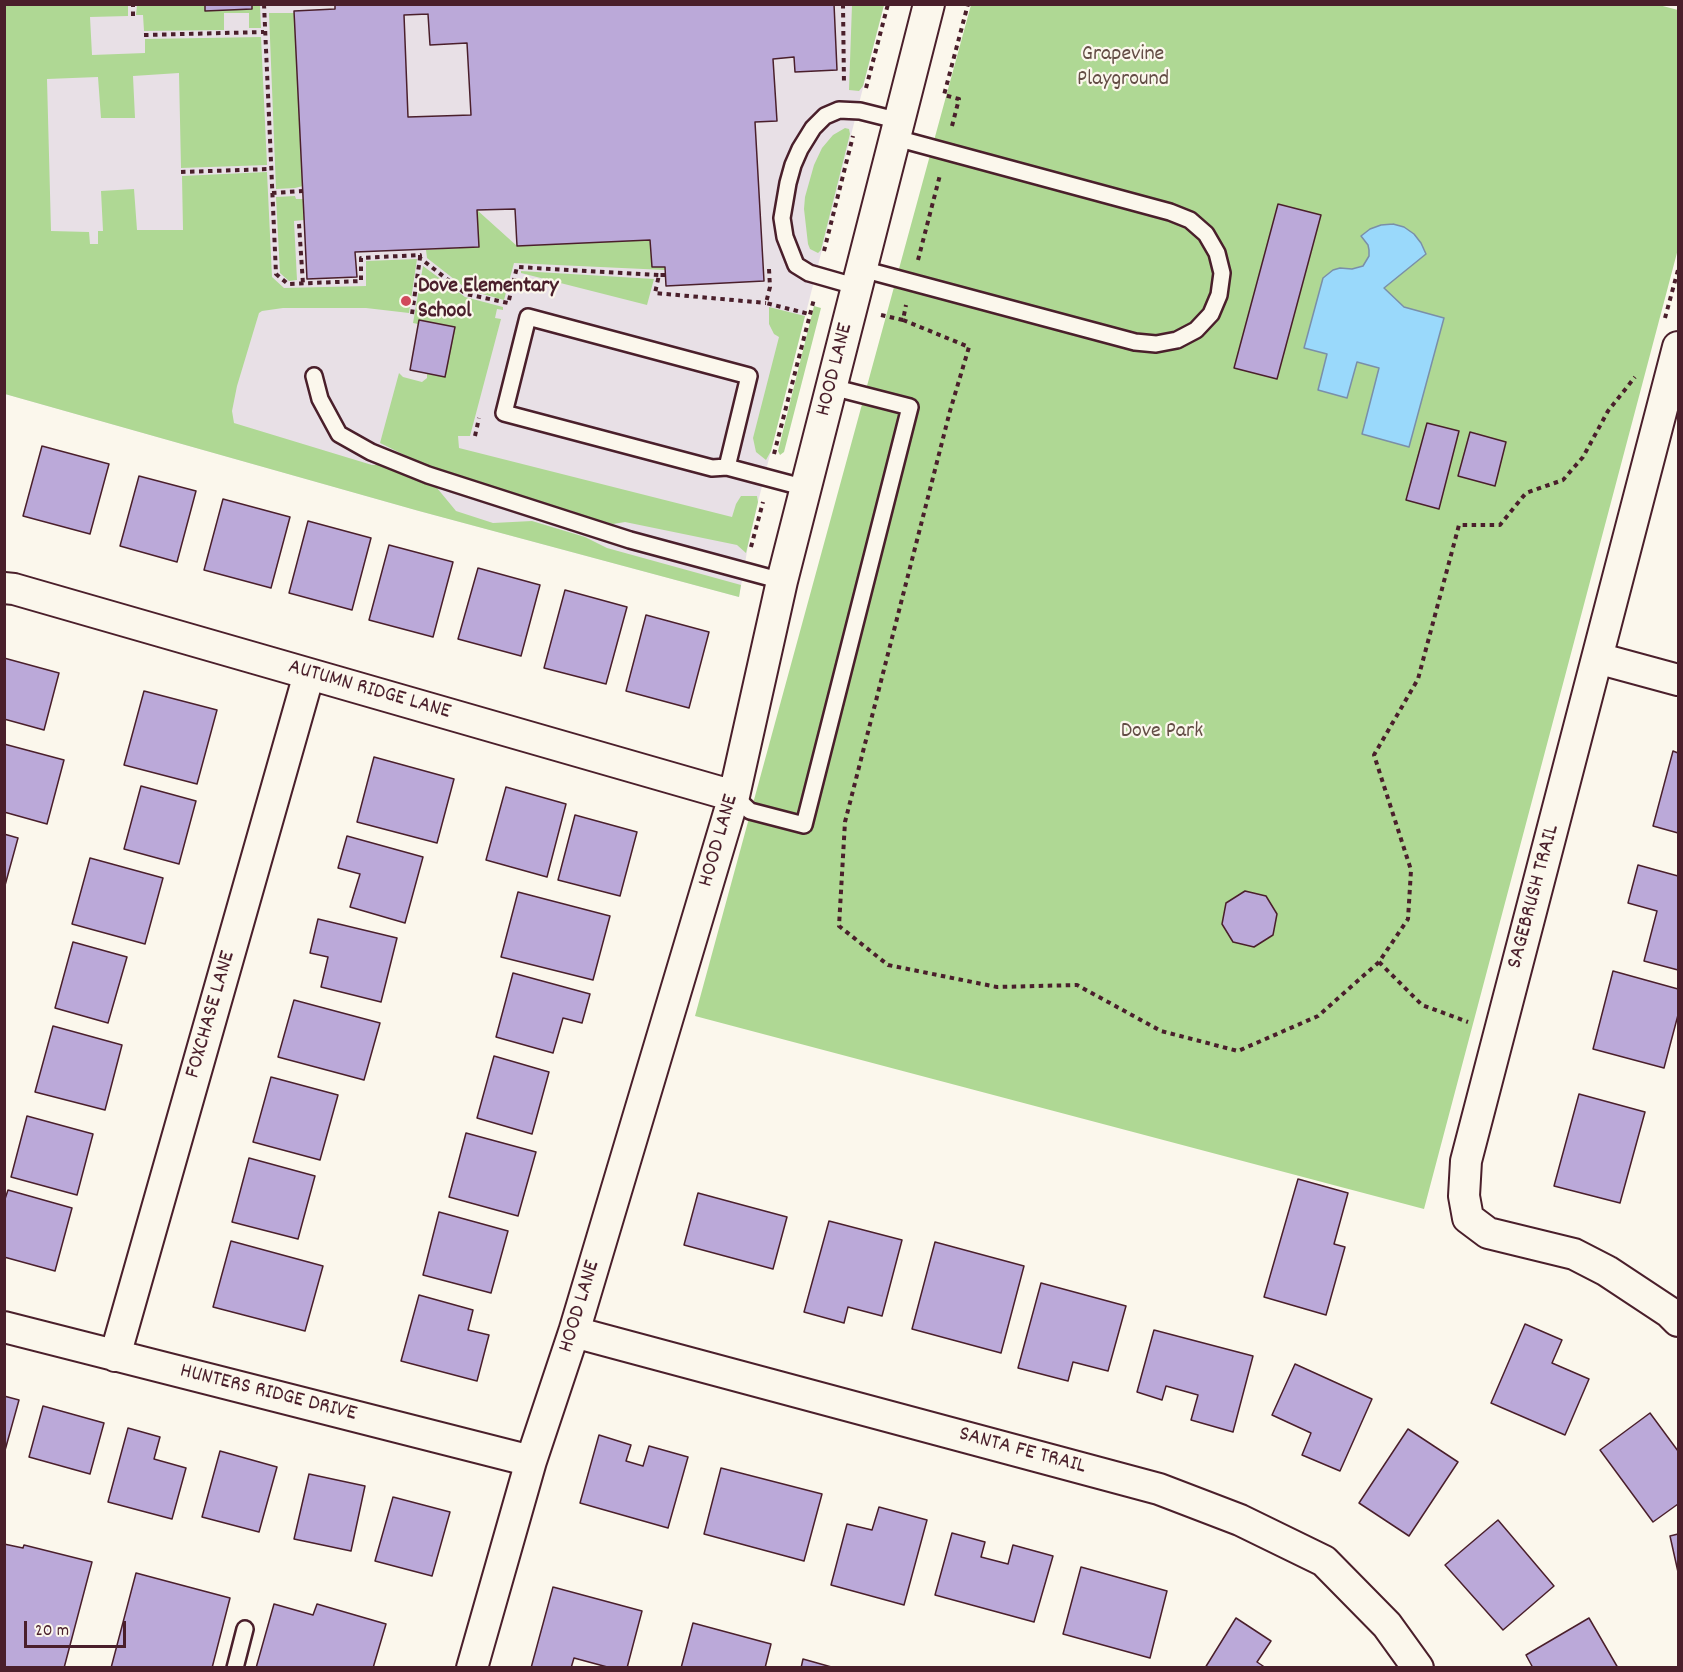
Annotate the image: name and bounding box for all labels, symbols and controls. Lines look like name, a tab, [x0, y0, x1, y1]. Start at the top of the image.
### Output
park label: Grapevine Playground	[1077, 43, 1169, 94]
place label: Dove Elementary School	[418, 275, 558, 326]
marker: Dove Elementary School	[399, 294, 413, 308]
street label: HOOD LANE	[812, 321, 860, 419]
street label: AUTUMN RIDGE LANE	[285, 655, 453, 727]
park label: Dove Park	[1121, 720, 1203, 746]
street label: HOOD LANE	[694, 792, 746, 890]
street label: SAGEBRUSH TRAIL	[1503, 822, 1567, 972]
street label: FOXCHASE LANE	[181, 948, 243, 1082]
street label: HOOD LANE	[555, 1258, 607, 1356]
street label: HUNTERS RIDGE DRIVE	[177, 1359, 359, 1429]
street label: SANTA FE TRAIL	[956, 1422, 1088, 1482]
scale bar	[27, 1609, 129, 1647]
text: 20 m	[35, 1619, 69, 1644]

